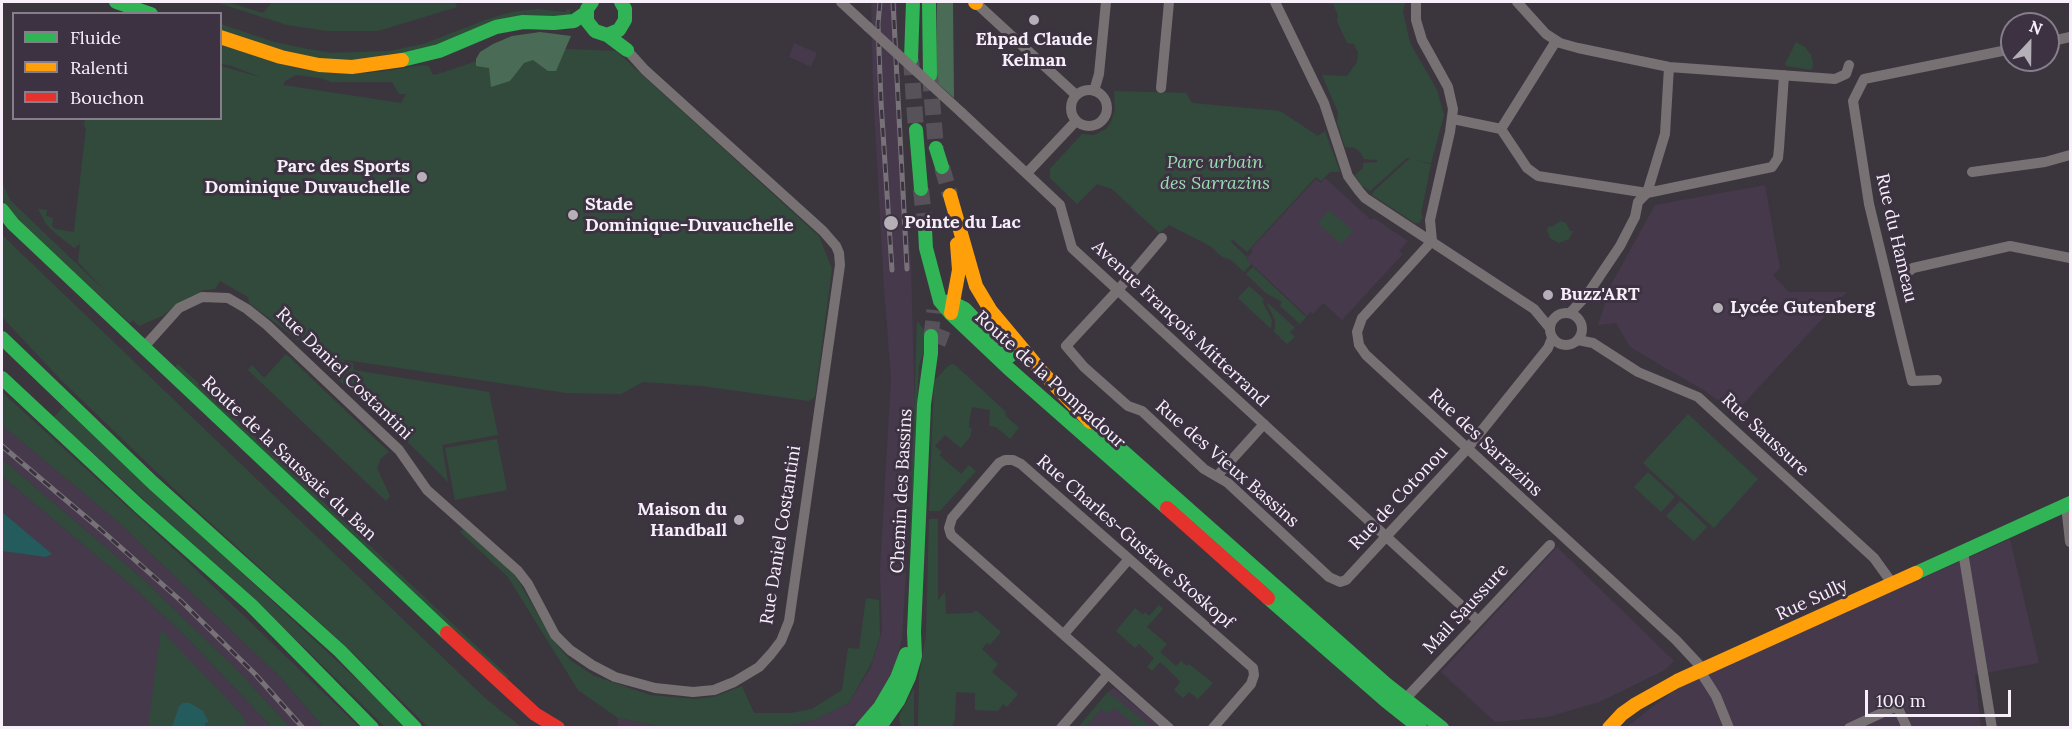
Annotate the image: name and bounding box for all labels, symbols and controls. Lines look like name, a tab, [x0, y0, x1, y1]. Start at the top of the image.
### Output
legend	[12, 12, 222, 120]
north arrow	[2000, 12, 2060, 72]
marker: Ehpad Claude Kelman	[1027, 13, 1041, 27]
text: N	[2027, 16, 2045, 39]
text: Fluide	[70, 26, 121, 49]
place label: Ehpad Claude Kelman	[975, 29, 1093, 72]
text: Ralenti	[70, 56, 128, 79]
text: Bouchon	[70, 86, 144, 109]
park label: Parc urbain des Sarrazins	[1160, 152, 1270, 195]
place label: Parc des Sports Dominique Duvauchelle	[205, 156, 410, 198]
marker: Parc des Sports Dominique Duvauchelle	[415, 170, 429, 184]
street label: Rue du Hameau	[1871, 171, 1921, 305]
place label: Stade Dominique-Duvauchelle	[585, 194, 794, 236]
marker: Stade Dominique-Duvauchelle	[566, 208, 580, 222]
place label: Pointe du Lac	[904, 212, 1021, 234]
marker: Pointe du Lac	[882, 214, 900, 232]
street label: Avenue François Mitterrand	[1087, 236, 1273, 412]
place label: Buzz'ART	[1560, 284, 1640, 306]
marker: Buzz'ART	[1541, 288, 1555, 302]
place label: Lycée Gutenberg	[1730, 297, 1875, 319]
marker: Lycée Gutenberg	[1711, 301, 1725, 315]
street label: Rue Daniel Costantini	[271, 303, 417, 445]
street label: Route de la Pompadour	[970, 307, 1130, 453]
street label: Route de la Saussaie du Ban	[197, 372, 381, 546]
street label: Rue des Sarrazins	[1424, 385, 1546, 501]
street label: Rue Saussure	[1717, 389, 1813, 481]
street label: Rue des Vieux Bassins	[1151, 396, 1303, 532]
street label: Chemin des Bassins	[887, 408, 917, 574]
street label: Rue de Cotonou	[1345, 441, 1453, 555]
street label: Rue Daniel Costantini	[756, 444, 806, 626]
street label: Rue Charles-Gustave Stoskopf	[1032, 451, 1238, 633]
place label: Maison du Handball	[637, 499, 727, 542]
marker: Maison du Handball	[732, 513, 746, 527]
street label: Mail Saussure	[1419, 559, 1513, 659]
street label: Rue Sully	[1773, 574, 1851, 626]
scale bar	[1868, 678, 2014, 716]
text: 100 m	[1876, 689, 1926, 712]

